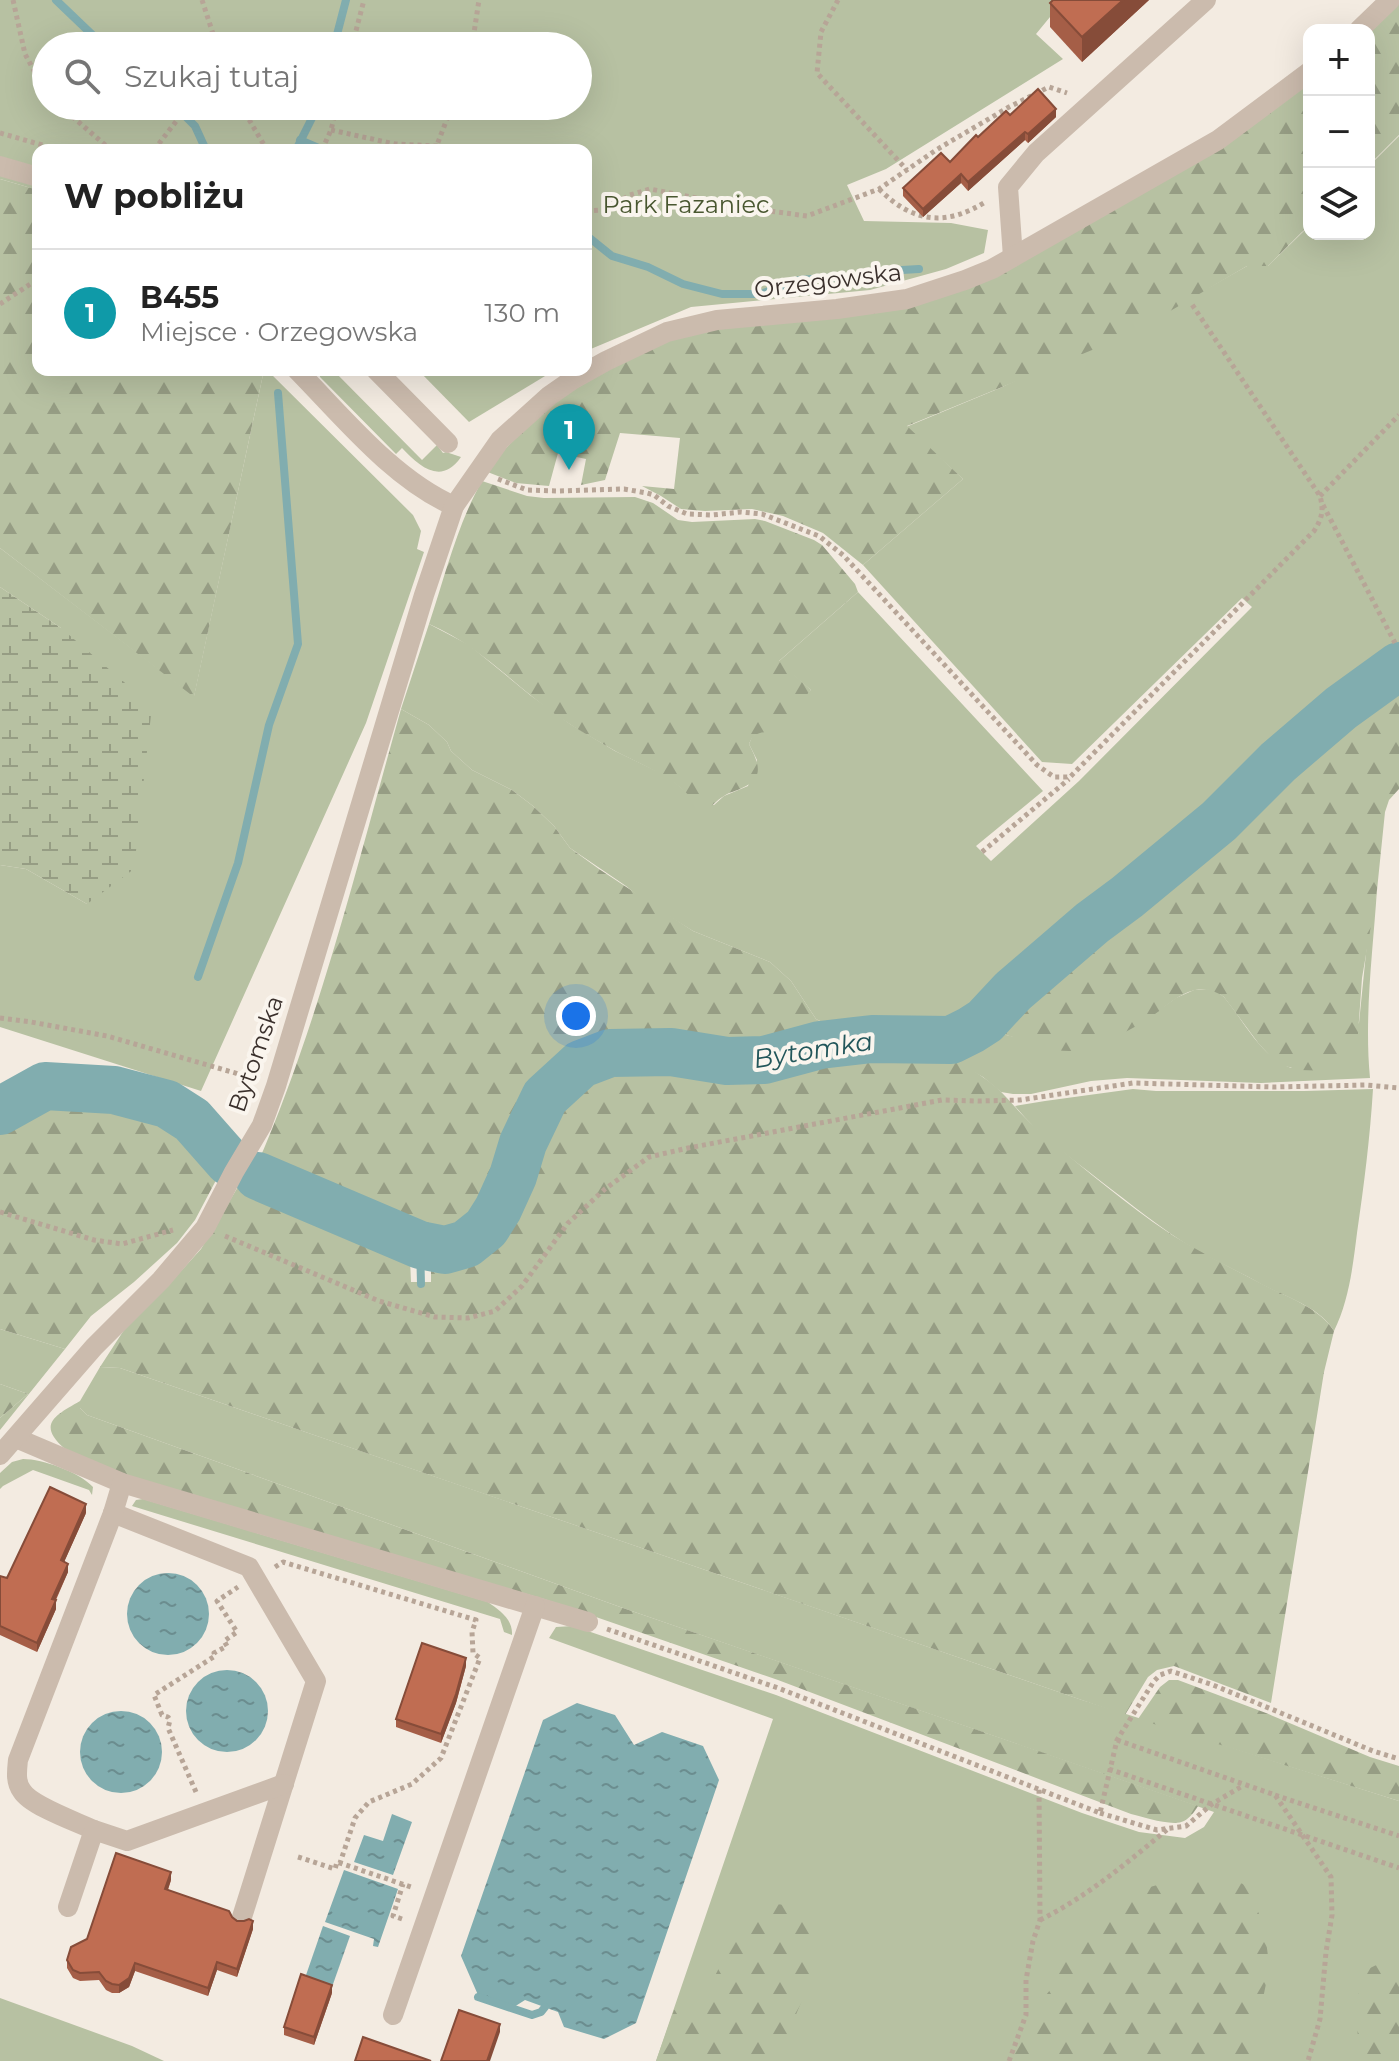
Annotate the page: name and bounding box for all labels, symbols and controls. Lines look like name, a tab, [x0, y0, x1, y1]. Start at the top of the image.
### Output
map controls	[1303, 24, 1375, 240]
button: +	[1303, 24, 1375, 96]
search box	[32, 32, 592, 120]
icon: search	[60, 54, 104, 98]
text: Szukaj tutaj	[124, 58, 299, 95]
button: −	[1303, 96, 1375, 168]
button: layers	[1303, 168, 1375, 240]
text: W pobliżu	[64, 175, 245, 217]
park label: Park Fazaniec	[602, 190, 770, 219]
street label: Orzegowska	[753, 257, 903, 304]
text: B455	[140, 279, 219, 316]
text: 1	[85, 297, 95, 329]
text: 130 m	[484, 297, 560, 329]
text: Miejsce · Orzegowska	[140, 316, 418, 348]
pin: 1	[543, 404, 595, 470]
street label: Bytomska	[222, 992, 289, 1116]
your location	[556, 996, 596, 1036]
water label: Bytomka	[751, 1025, 875, 1075]

